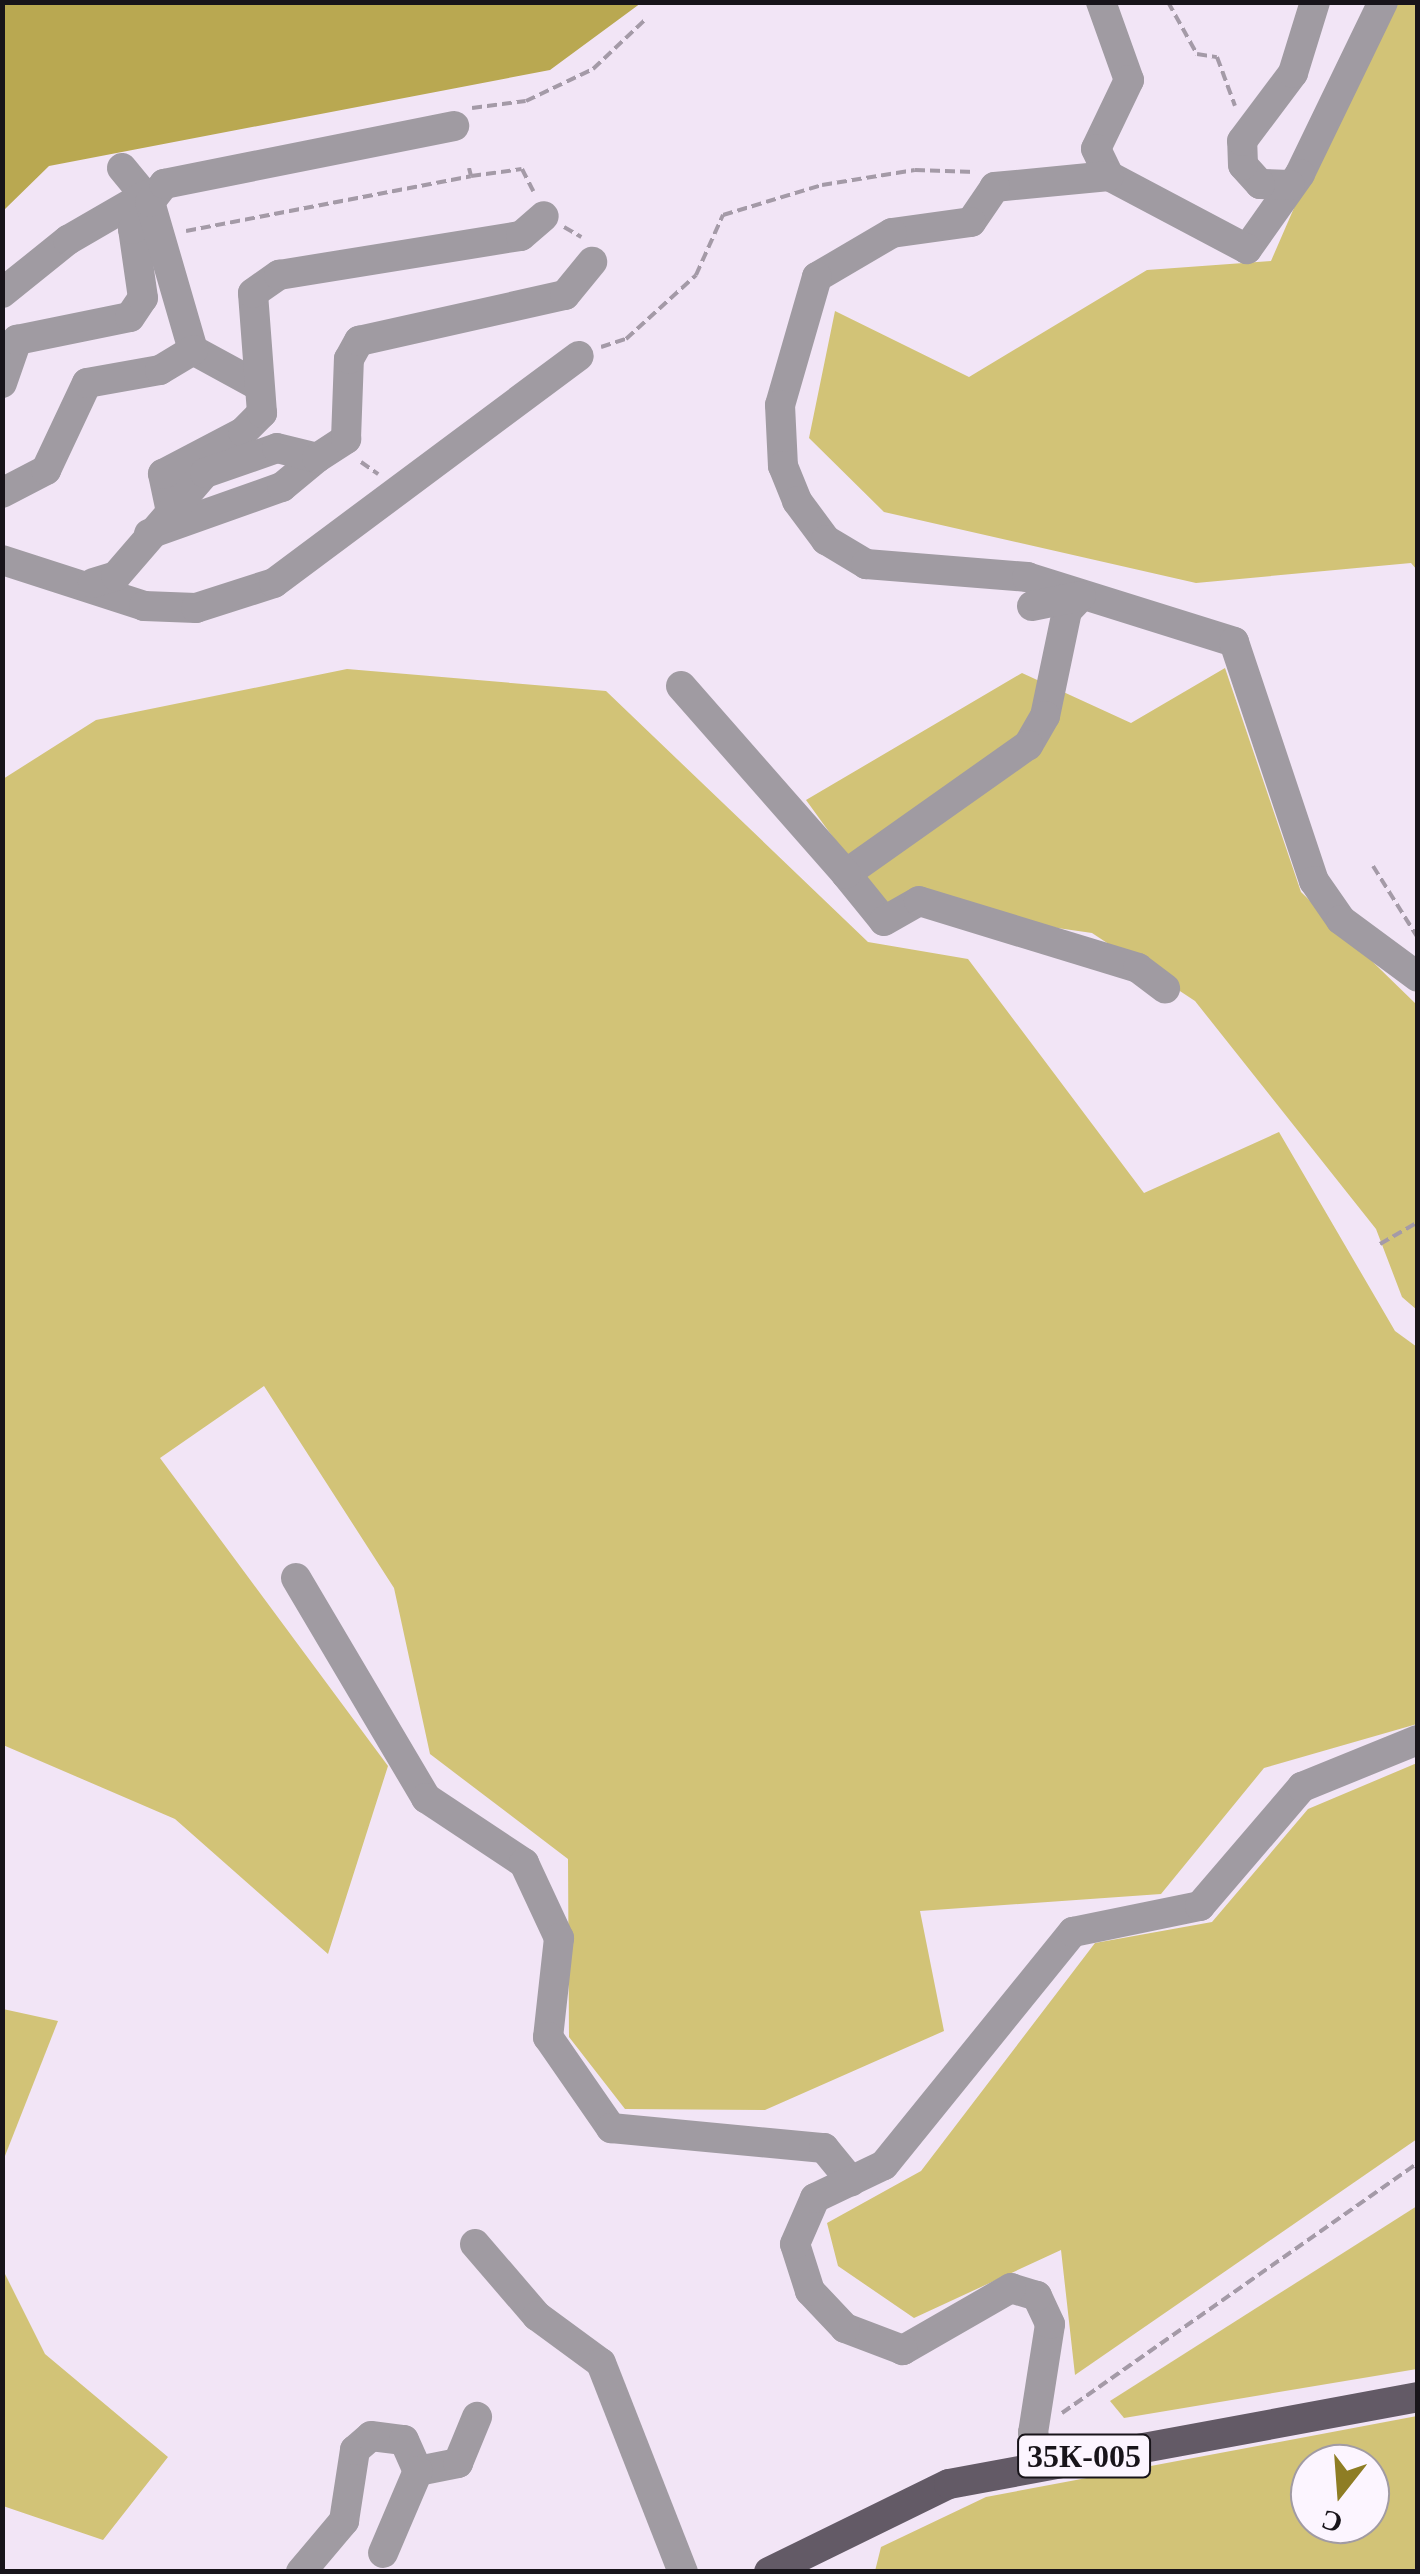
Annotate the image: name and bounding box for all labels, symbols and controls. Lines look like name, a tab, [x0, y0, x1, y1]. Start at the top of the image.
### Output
road number: 35К-005	[1016, 2429, 1152, 2483]
north arrow	[1290, 2444, 1390, 2544]
text: С	[1317, 2503, 1346, 2539]

